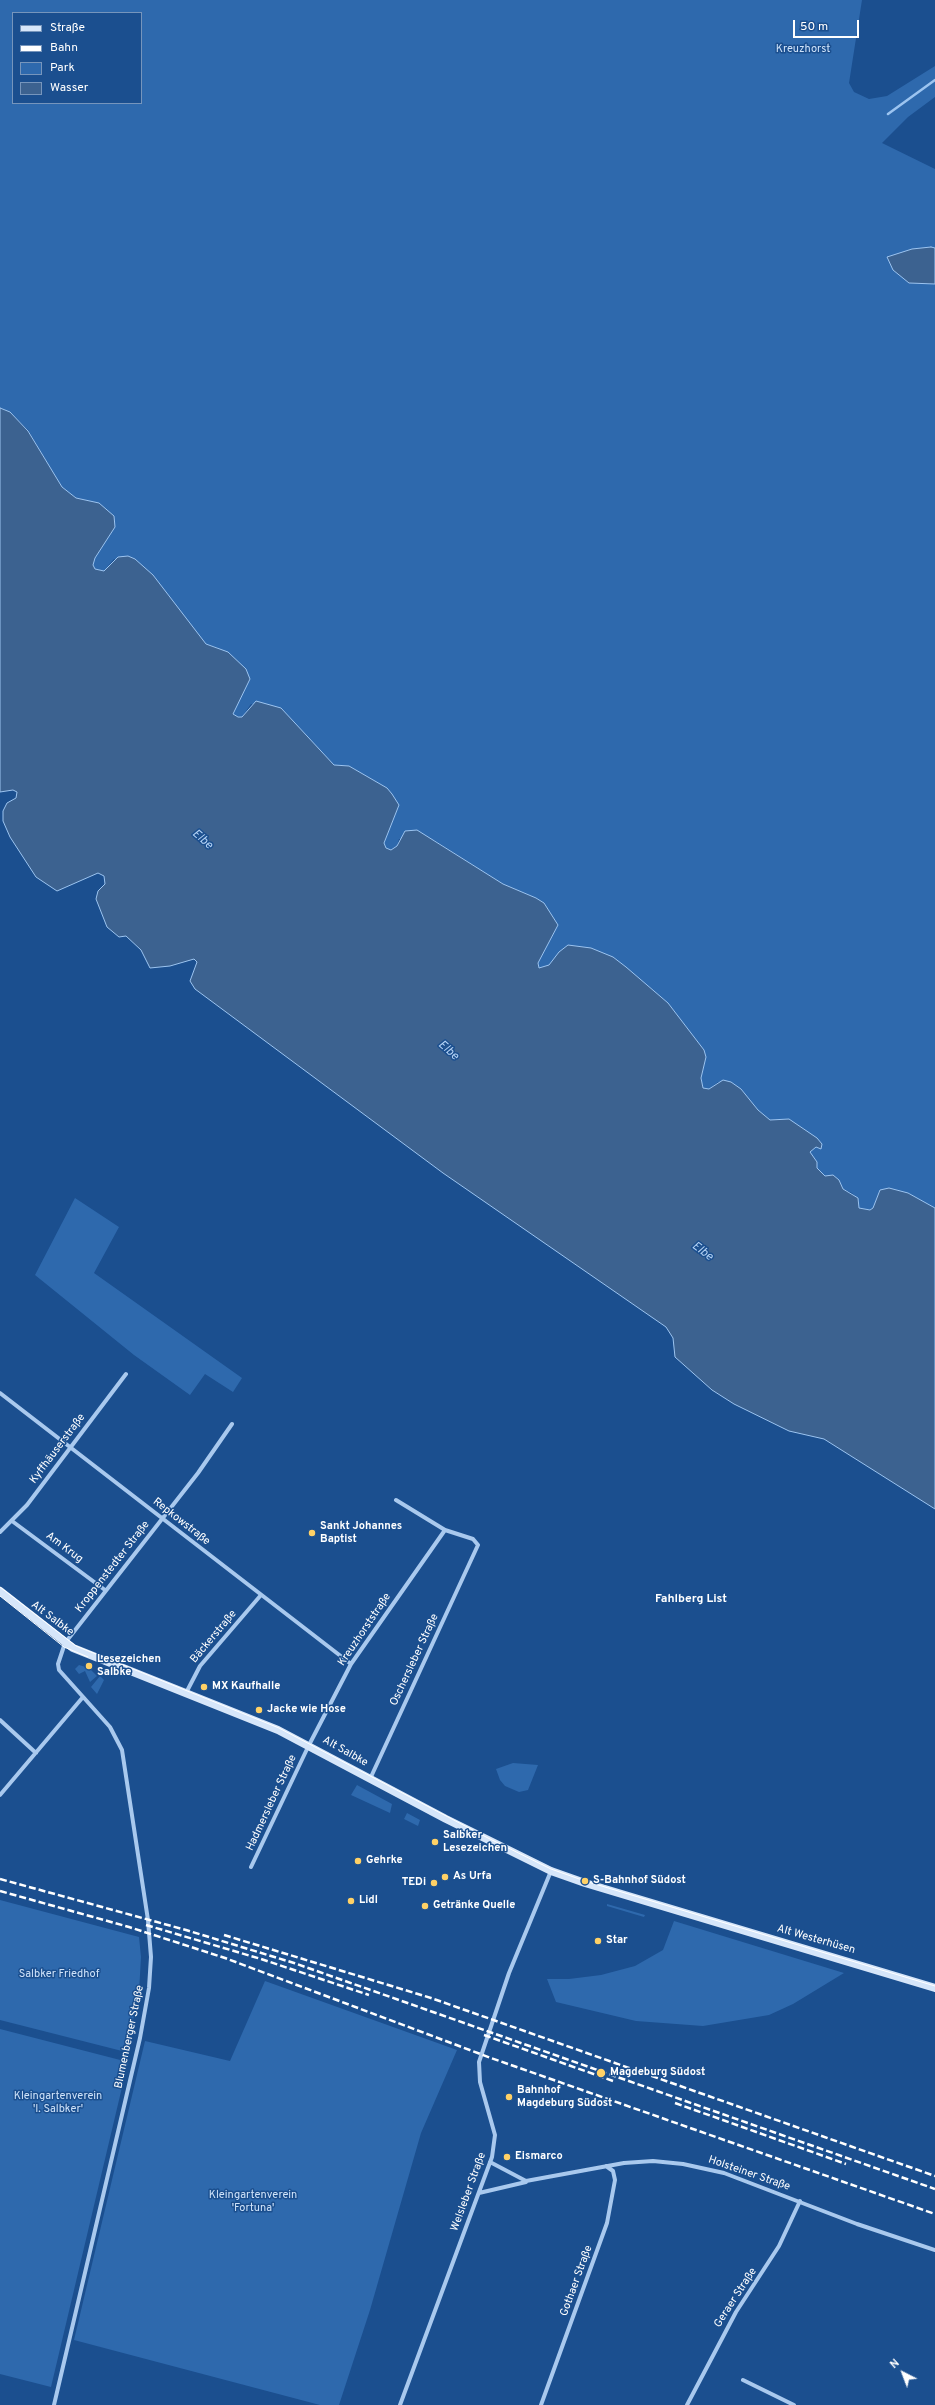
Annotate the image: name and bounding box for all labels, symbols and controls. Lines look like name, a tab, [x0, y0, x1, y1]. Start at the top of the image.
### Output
legend	[12, 12, 142, 104]
scale bar	[795, 12, 861, 38]
text: 50 m	[800, 19, 828, 35]
text: Straße	[50, 20, 85, 36]
text: Bahn	[50, 40, 78, 56]
park label: Kreuzhorst	[776, 43, 830, 57]
text: Park	[50, 60, 75, 76]
text: Wasser	[50, 80, 88, 96]
water label: Elbe	[189, 827, 215, 853]
water label: Elbe	[435, 1038, 461, 1064]
water label: Elbe	[689, 1239, 715, 1265]
street label: Kyffhäuserstraße	[27, 1411, 89, 1487]
street label: Repkowstraße	[150, 1495, 212, 1549]
street label: Kroppenstedter Straße	[73, 1519, 153, 1615]
place label: Sankt Johannes Baptist	[320, 1520, 402, 1546]
marker: Sankt Johannes Baptist	[307, 1528, 317, 1538]
street label: Am Krug	[43, 1530, 85, 1566]
street label: Kreuzhorststraße	[336, 1591, 394, 1669]
district label: Fahlberg List	[655, 1593, 727, 1607]
street label: Alt Salbke	[28, 1599, 76, 1639]
street label: Bäckerstraße	[188, 1608, 240, 1666]
street label: Oschersleber Straße	[388, 1612, 442, 1708]
place label: Lesezeichen Salbke	[97, 1653, 161, 1679]
marker: Lesezeichen Salbke	[84, 1661, 94, 1671]
place label: MX Kaufhalle	[212, 1680, 280, 1694]
marker: MX Kaufhalle	[199, 1682, 209, 1692]
place label: Jacke wie Hose	[267, 1703, 346, 1717]
marker: Jacke wie Hose	[254, 1705, 264, 1715]
street label: Alt Salbke	[320, 1734, 370, 1770]
street label: Hadmersleber Straße	[244, 1753, 300, 1853]
place label: Salbker Lesezeichen	[443, 1829, 507, 1855]
marker: Salbker Lesezeichen	[430, 1837, 440, 1847]
place label: Gehrke	[366, 1854, 403, 1868]
marker: Gehrke	[353, 1856, 363, 1866]
place label: As Urfa	[453, 1870, 492, 1884]
marker: As Urfa	[440, 1872, 450, 1882]
place label: S-Bahnhof Südost	[593, 1874, 686, 1888]
place label: TEDi	[402, 1876, 426, 1890]
marker: S-Bahnhof Südost	[580, 1876, 590, 1886]
marker: TEDi	[429, 1878, 439, 1888]
place label: Lidl	[359, 1894, 378, 1908]
marker: Lidl	[346, 1896, 356, 1906]
place label: Getränke Quelle	[433, 1899, 515, 1913]
marker: Getränke Quelle	[420, 1901, 430, 1911]
street label: Alt Westerhüsen	[775, 1923, 857, 1957]
place label: Star	[606, 1934, 628, 1948]
marker: Star	[593, 1936, 603, 1946]
park label: Salbker Friedhof	[19, 1968, 99, 1982]
street label: Blumenberger Straße	[113, 1984, 147, 2090]
place label: Magdeburg Südost	[610, 2066, 705, 2080]
marker: Magdeburg Südost	[595, 2067, 607, 2079]
place label: Bahnhof Magdeburg Südost	[517, 2084, 612, 2110]
park label: Kleingartenverein 'I. Salbker'	[14, 2090, 102, 2116]
marker: Bahnhof Magdeburg Südost	[504, 2092, 514, 2102]
place label: Eismarco	[515, 2150, 563, 2164]
street label: Welsleber Straße	[449, 2151, 489, 2233]
marker: Eismarco	[502, 2152, 512, 2162]
street label: Holsteiner Straße	[706, 2154, 792, 2194]
park label: Kleingartenverein 'Fortuna'	[209, 2189, 297, 2215]
street label: Gothaer Straße	[558, 2244, 596, 2318]
street label: Geraer Straße	[712, 2266, 760, 2330]
north arrow	[883, 2353, 923, 2393]
text: N	[887, 2356, 903, 2372]

